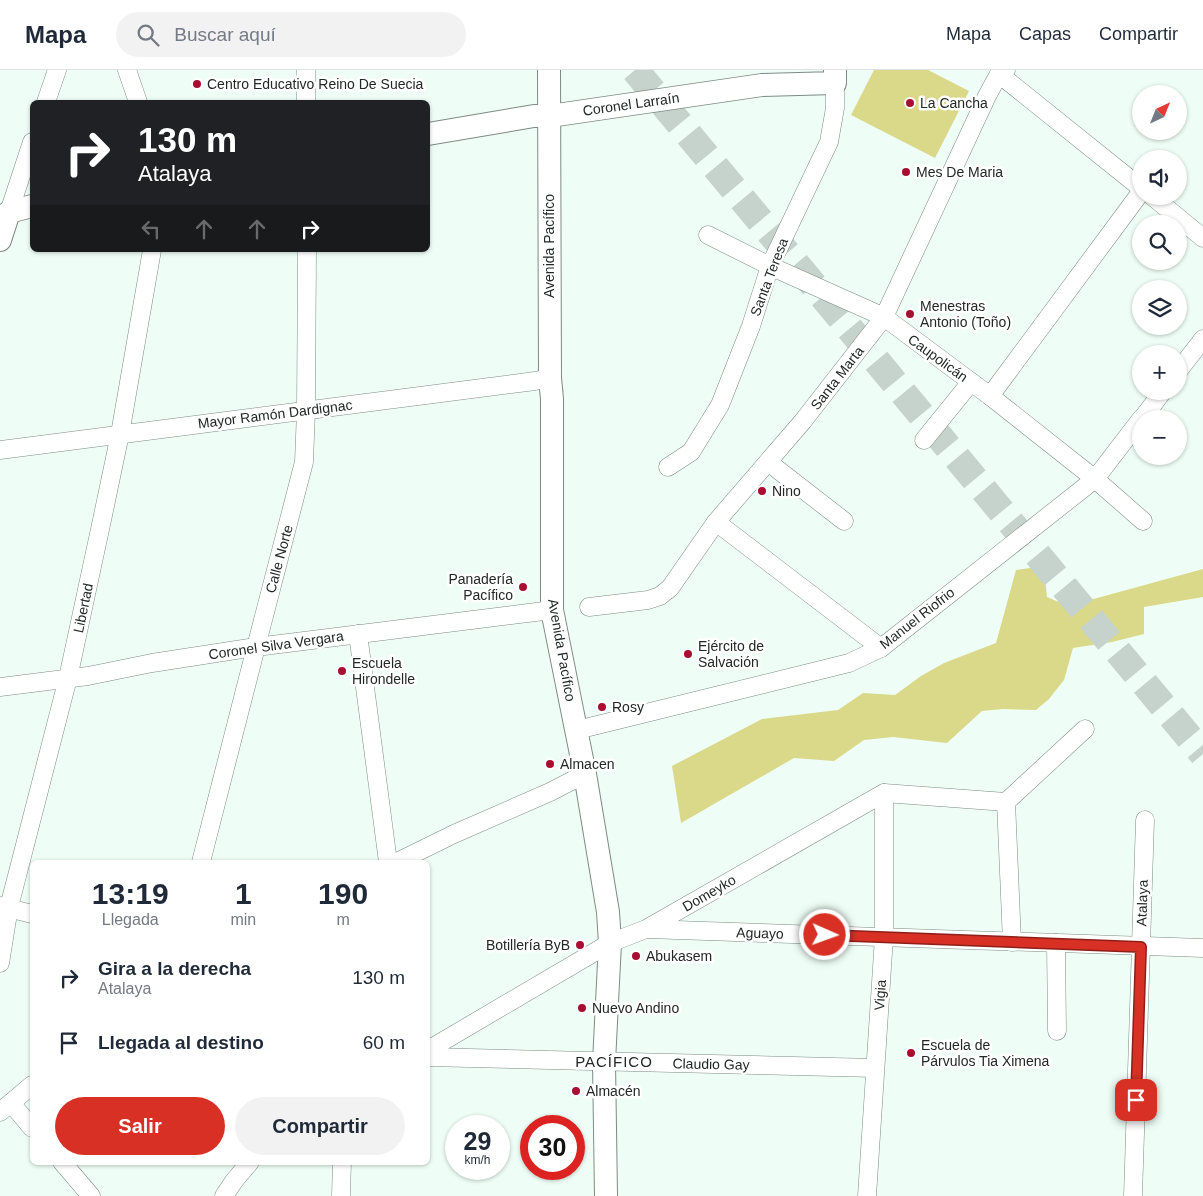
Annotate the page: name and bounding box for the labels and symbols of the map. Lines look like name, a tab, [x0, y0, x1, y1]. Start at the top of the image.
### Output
place label: Centro Educativo Reino De Suecia	[207, 76, 424, 92]
marker: Centro Educativo Reino De Suecia	[191, 78, 203, 90]
north arrow	[1132, 85, 1188, 140]
street label: Coronel Larraín	[582, 89, 680, 119]
place label: La Cancha	[920, 95, 988, 111]
marker: La Cancha	[904, 97, 916, 109]
place label: Mes De Maria	[916, 164, 1003, 180]
marker: Mes De Maria	[900, 166, 912, 178]
street label: Avenida Pacífico	[541, 194, 557, 298]
street label: Santa Teresa	[747, 236, 791, 318]
place label: Menestras Antonio (Toño)	[920, 298, 1011, 330]
marker: Menestras Antonio (Toño)	[904, 308, 916, 320]
street label: Caupolicán	[905, 331, 971, 385]
street label: Santa Marta	[807, 343, 867, 413]
street label: Mayor Ramón Dardignac	[197, 397, 353, 431]
place label: Nino	[772, 483, 801, 499]
marker: Nino	[756, 485, 768, 497]
street label: Calle Norte	[262, 523, 296, 595]
place label: Panadería Pacífico	[448, 571, 513, 603]
marker: Panadería Pacífico	[517, 581, 529, 593]
street label: Libertad	[70, 582, 96, 634]
street label: Manuel Riofrio	[877, 584, 958, 652]
street label: Avenida Pacífico	[545, 597, 579, 703]
street label: Coronel Silva Vergara	[207, 628, 345, 662]
place label: Ejército de Salvación	[698, 638, 764, 670]
marker: Ejército de Salvación	[682, 648, 694, 660]
place label: Escuela Hirondelle	[352, 655, 415, 687]
marker: Escuela Hirondelle	[336, 665, 348, 677]
place label: Rosy	[612, 699, 644, 715]
marker: Rosy	[596, 701, 608, 713]
place label: Almacen	[560, 756, 614, 772]
marker: Almacen	[544, 758, 556, 770]
street label: Domeyko	[679, 871, 739, 915]
street label: Atalaya	[1133, 879, 1151, 927]
position arrow	[798, 908, 850, 960]
street label: Aguayo	[736, 924, 784, 942]
place label: Botillería ByB	[486, 937, 570, 953]
marker: Botillería ByB	[574, 939, 586, 951]
place label: Abukasem	[646, 948, 712, 964]
marker: Abukasem	[630, 950, 642, 962]
street label: Vigia	[871, 979, 889, 1011]
place label: Nuevo Andino	[592, 1000, 679, 1016]
marker: Nuevo Andino	[576, 1002, 588, 1014]
place label: Escuela de Párvulos Tia Ximena	[921, 1037, 1050, 1069]
marker: Escuela de Párvulos Tia Ximena	[905, 1047, 917, 1059]
district label: PACÍFICO	[575, 1053, 653, 1070]
street label: Claudio Gay	[672, 1055, 750, 1073]
pin	[1115, 1079, 1157, 1121]
place label: Almacén	[586, 1083, 640, 1099]
marker: Almacén	[570, 1085, 582, 1097]
speed limit sign: 30	[520, 1115, 585, 1180]

